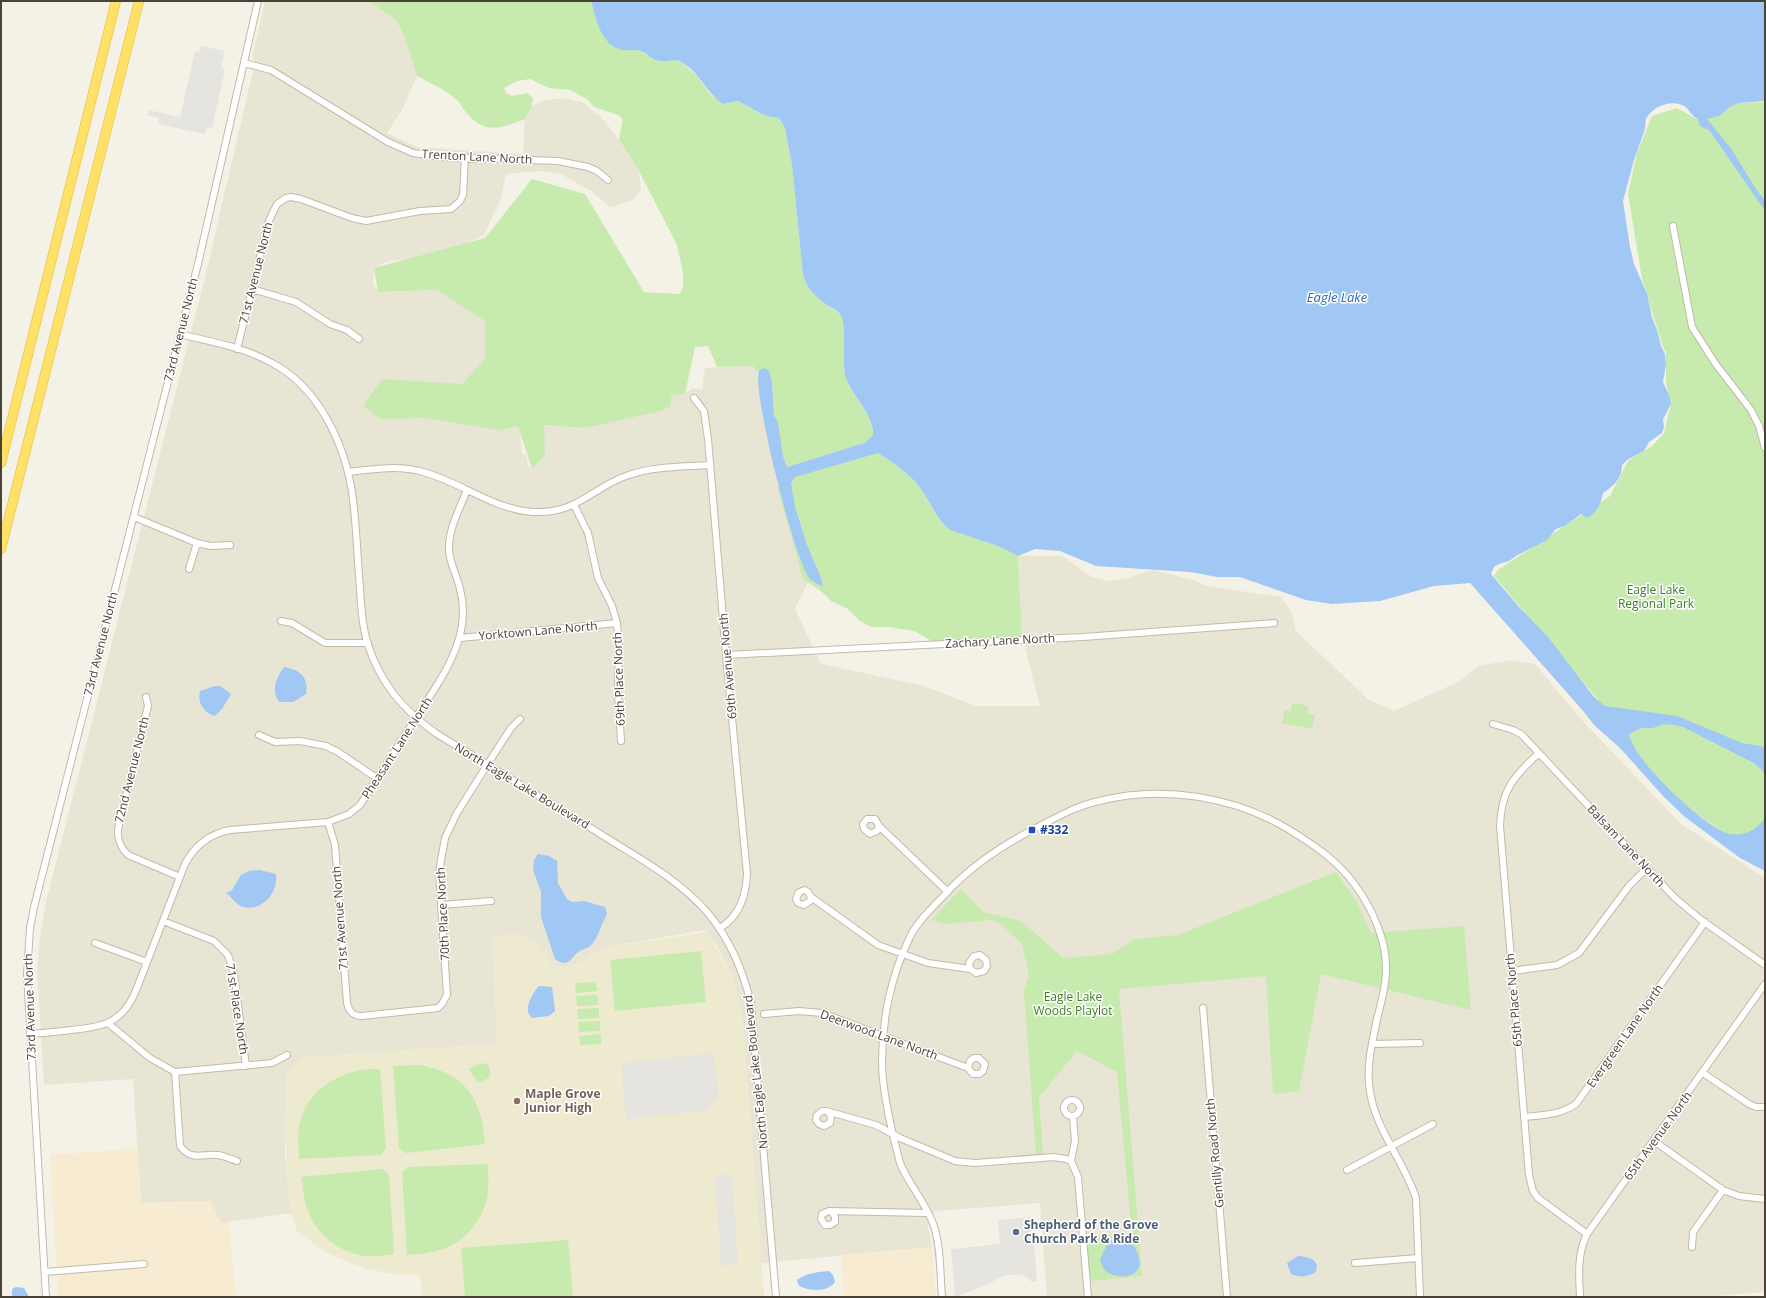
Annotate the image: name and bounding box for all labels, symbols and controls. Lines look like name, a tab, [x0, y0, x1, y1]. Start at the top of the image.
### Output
street label: Trenton Lane North	[421, 145, 533, 168]
street label: 71st Avenue North	[235, 220, 276, 326]
street label: 73rd Avenue North	[159, 276, 202, 384]
water label: Eagle Lake	[1307, 288, 1368, 306]
park label: Eagle Lake Regional Park	[1618, 581, 1695, 612]
street label: 73rd Avenue North	[79, 590, 122, 698]
street label: 69th Avenue North	[714, 612, 741, 720]
street label: Yorktown Lane North	[478, 617, 598, 644]
street label: Zachary Lane North	[944, 629, 1055, 652]
street label: 69th Place North	[608, 632, 629, 726]
street label: Pheasant Lane North	[357, 694, 436, 802]
street label: 72nd Avenue North	[110, 715, 153, 825]
street label: North Eagle Lake Boulevard	[452, 738, 593, 833]
street label: Balsam Lane North	[1584, 801, 1669, 891]
place label: #332	[1040, 821, 1068, 838]
marker: #332	[1027, 825, 1037, 835]
street label: 71st Avenue North	[327, 865, 352, 971]
street label: 70th Place North	[432, 867, 453, 961]
street label: 73rd Avenue North	[19, 953, 40, 1061]
street label: 65th Place North	[1501, 953, 1526, 1048]
street label: 71st Place North	[222, 962, 253, 1056]
street label: Evergreen Lane North	[1582, 981, 1667, 1091]
park label: Eagle Lake Woods Playlot	[1033, 988, 1113, 1019]
street label: North Eagle Lake Boulevard	[739, 994, 772, 1150]
street label: Deerwood Lane North	[818, 1005, 940, 1064]
place label: Maple Grove Junior High	[524, 1085, 601, 1116]
street label: 65th Avenue North	[1620, 1088, 1696, 1184]
marker: Maple Grove Junior High	[512, 1096, 522, 1106]
street label: Gentilly Road North	[1201, 1098, 1228, 1209]
place label: Shepherd of the Grove Church Park & Ride	[1024, 1216, 1158, 1247]
marker: Shepherd of the Grove Church Park & Ride	[1011, 1227, 1021, 1237]

